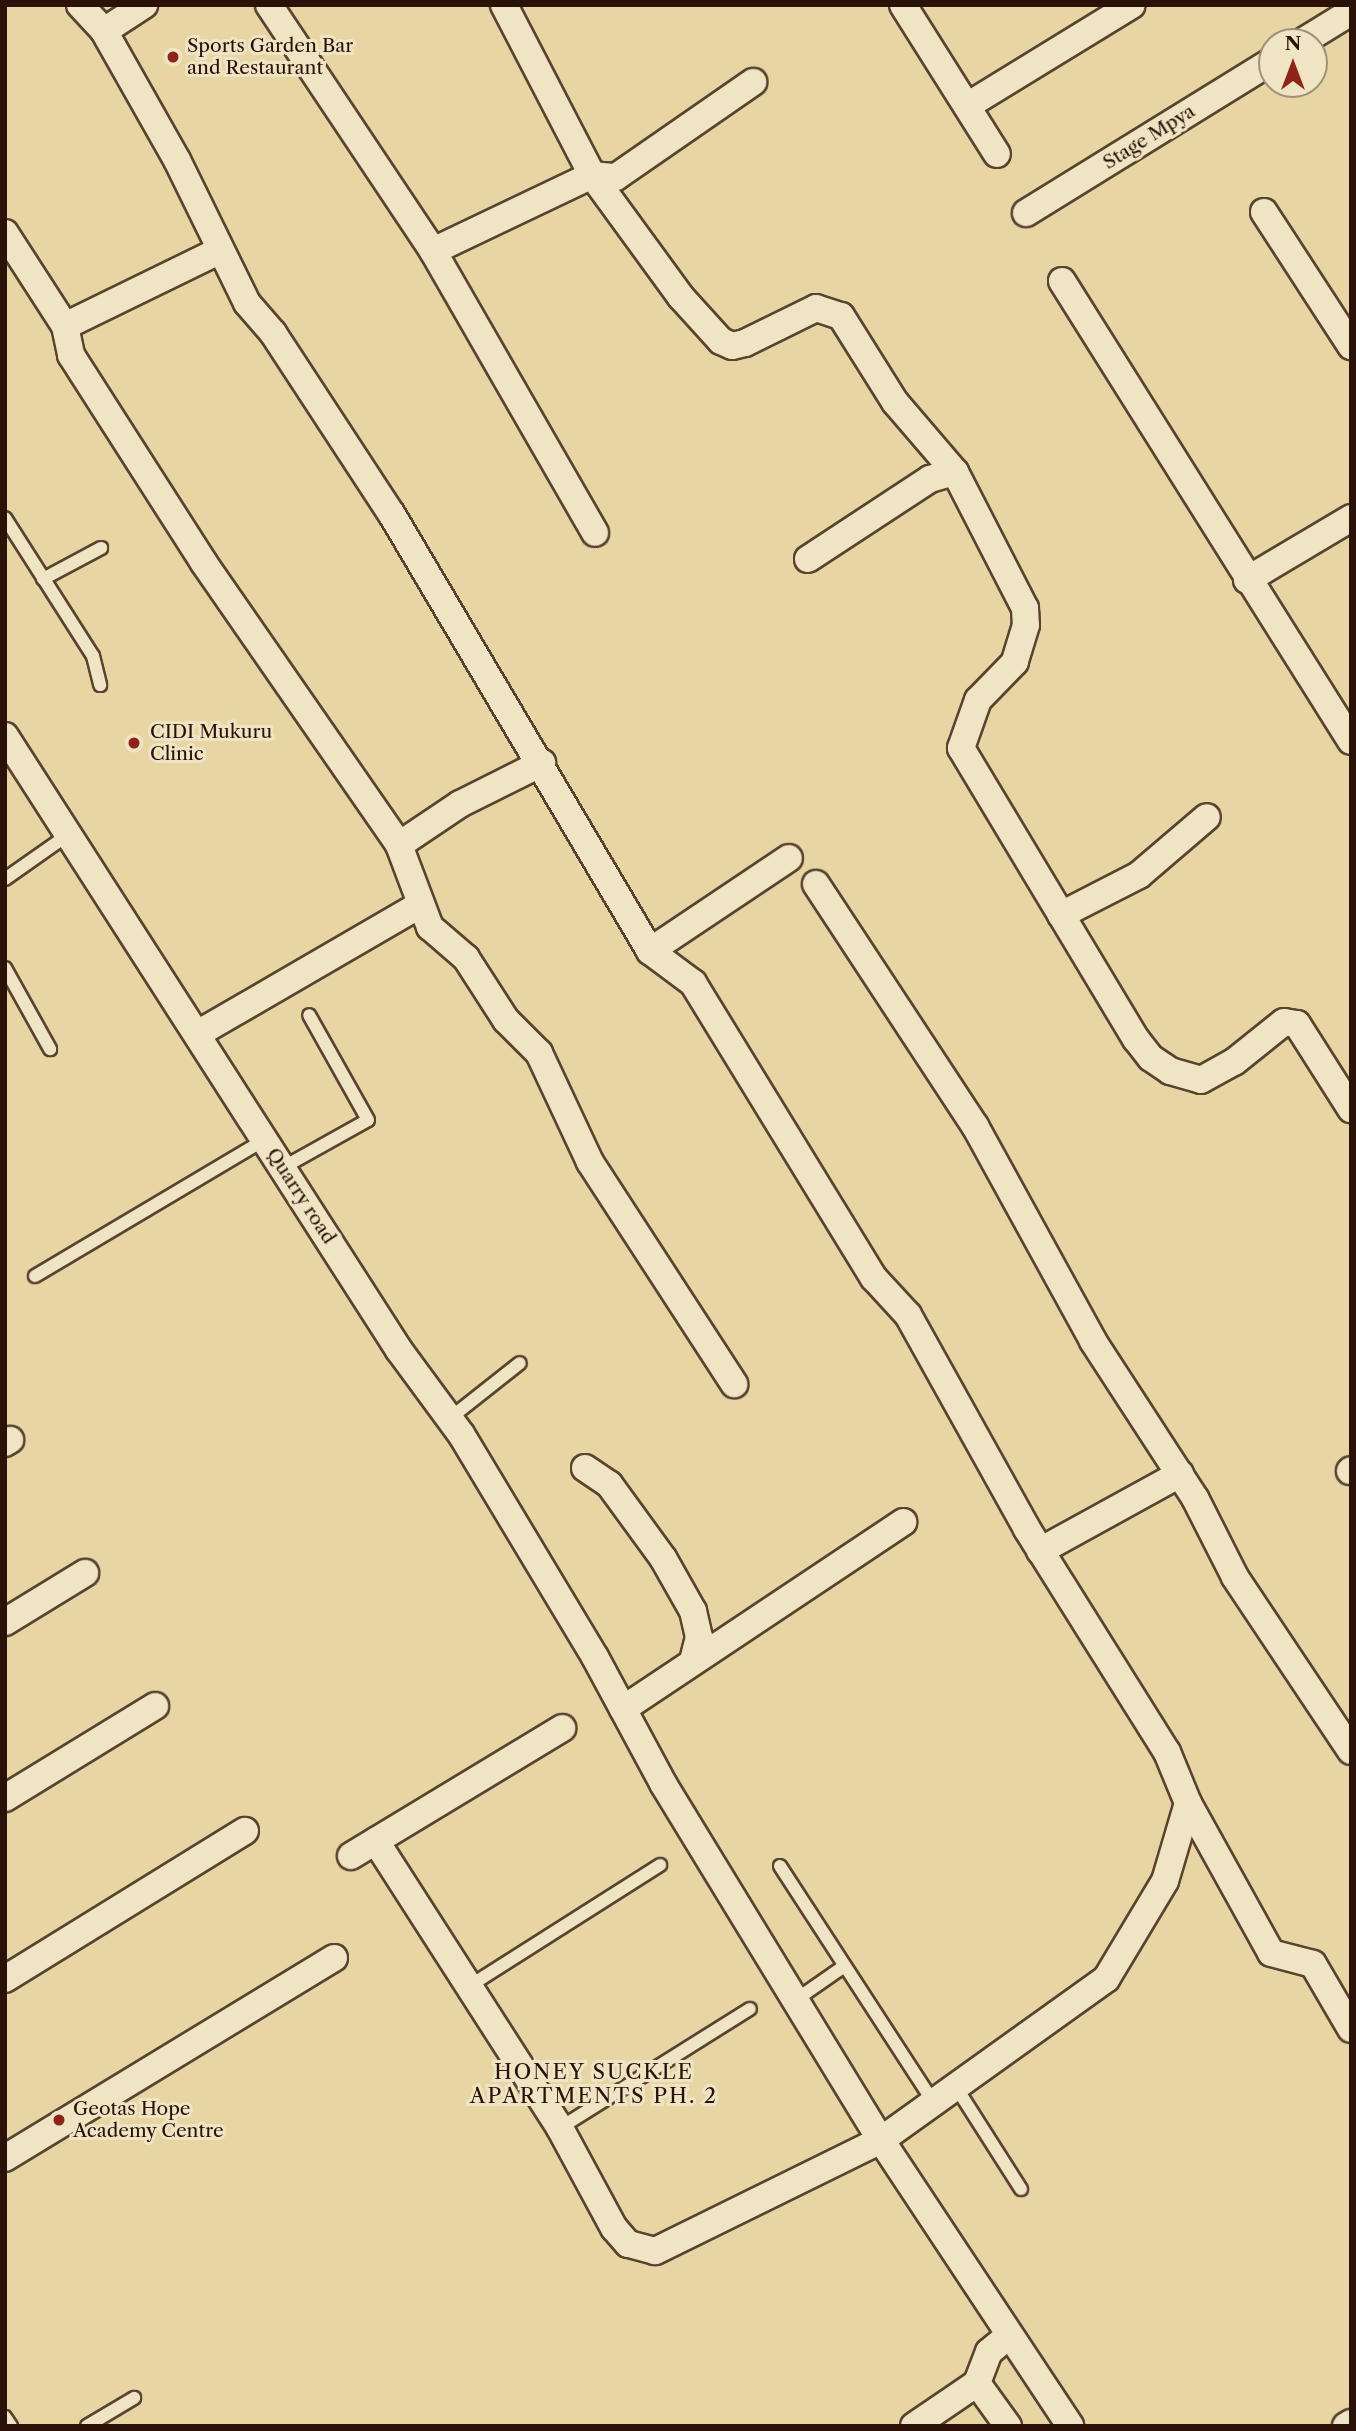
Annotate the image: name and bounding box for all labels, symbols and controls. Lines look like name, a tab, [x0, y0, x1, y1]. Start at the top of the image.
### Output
north arrow	[1258, 28, 1328, 98]
text: N	[1285, 32, 1301, 55]
place label: Sports Garden Bar and Restaurant	[187, 35, 353, 79]
marker: Sports Garden Bar and Restaurant	[165, 49, 181, 65]
street label: Stage Mpya	[1099, 100, 1199, 174]
place label: CIDI Mukuru Clinic	[150, 721, 272, 765]
marker: CIDI Mukuru Clinic	[124, 733, 144, 753]
street label: Quarry road	[261, 1144, 341, 1248]
district label: HONEY SUCKLE APARTMENTS PH. 2	[472, 2059, 716, 2109]
place label: Geotas Hope Academy Centre	[73, 2098, 224, 2142]
marker: Geotas Hope Academy Centre	[51, 2112, 67, 2128]

